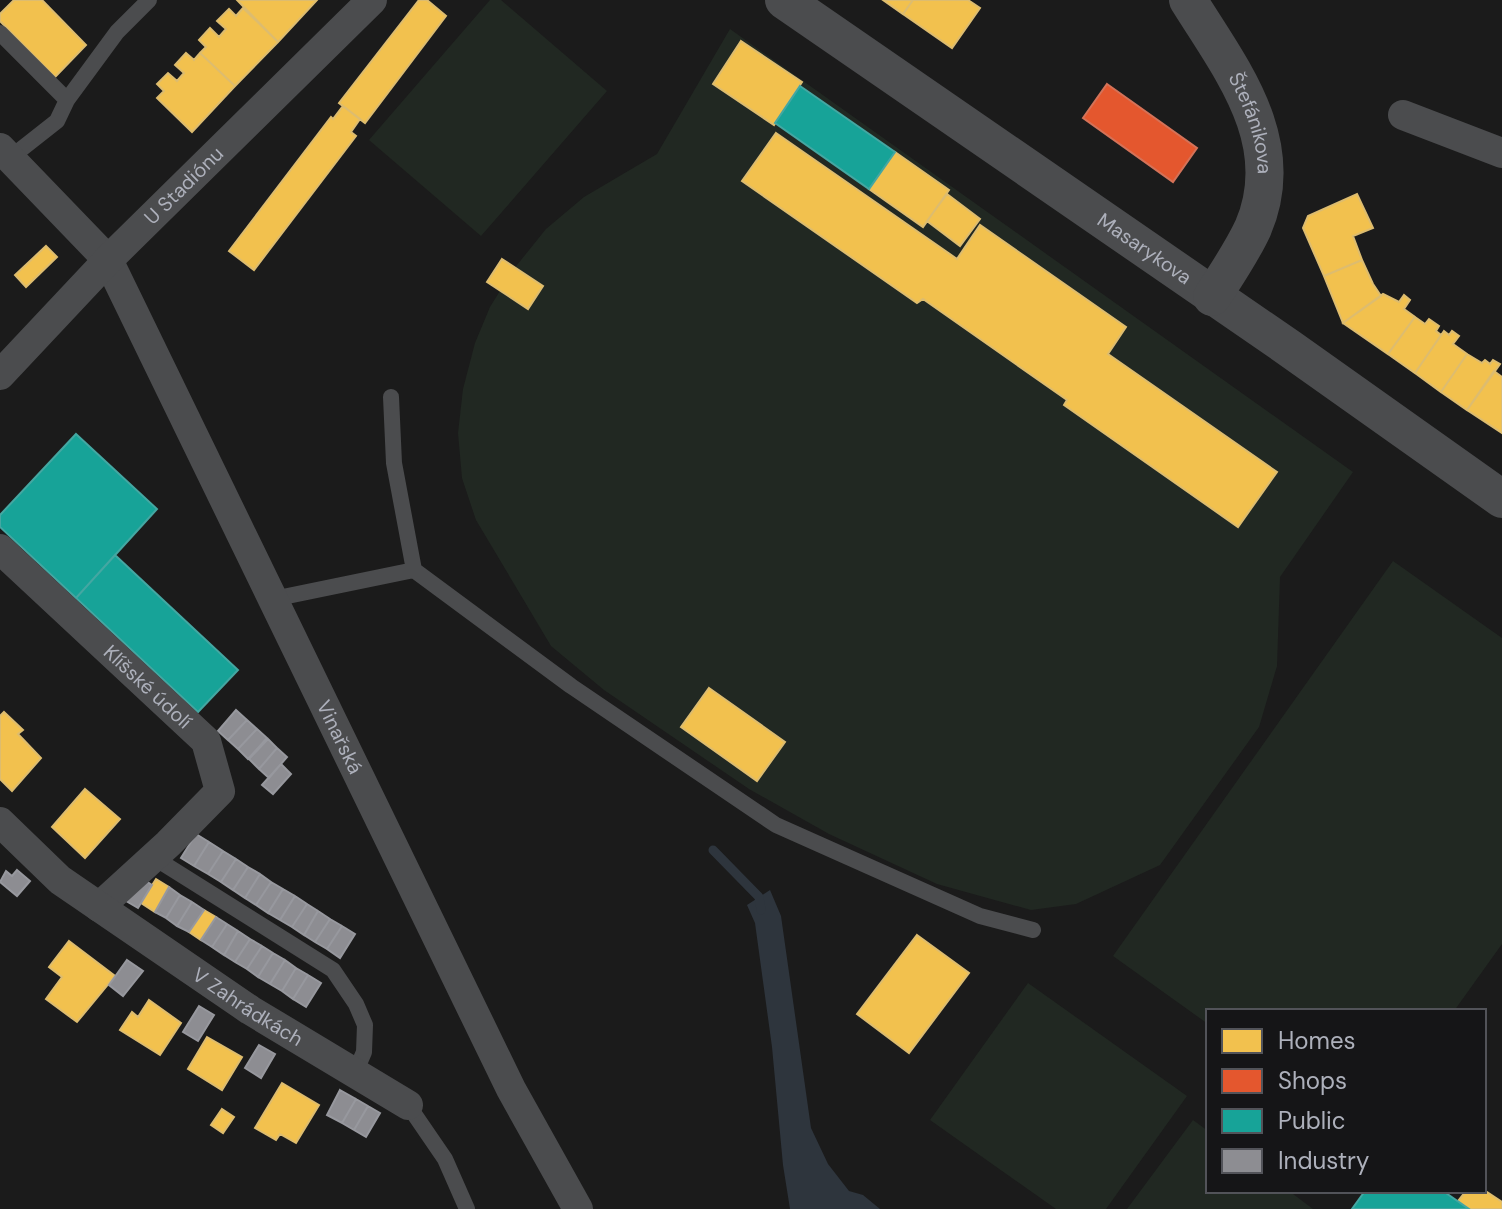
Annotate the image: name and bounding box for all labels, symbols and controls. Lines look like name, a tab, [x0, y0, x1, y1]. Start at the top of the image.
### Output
street label: Štefánikova	[1223, 68, 1278, 174]
street label: U Stadiónu	[139, 141, 229, 230]
street label: Masarykova	[1092, 207, 1197, 290]
street label: Klíšské údolí	[98, 639, 198, 735]
street label: Vinařská	[311, 696, 369, 778]
street label: V Zahrádkách	[187, 961, 308, 1052]
legend	[1206, 1009, 1486, 1193]
text: Homes	[1278, 1025, 1356, 1056]
text: Shops	[1278, 1065, 1347, 1096]
text: Public	[1278, 1105, 1346, 1136]
text: Industry	[1278, 1145, 1369, 1176]

